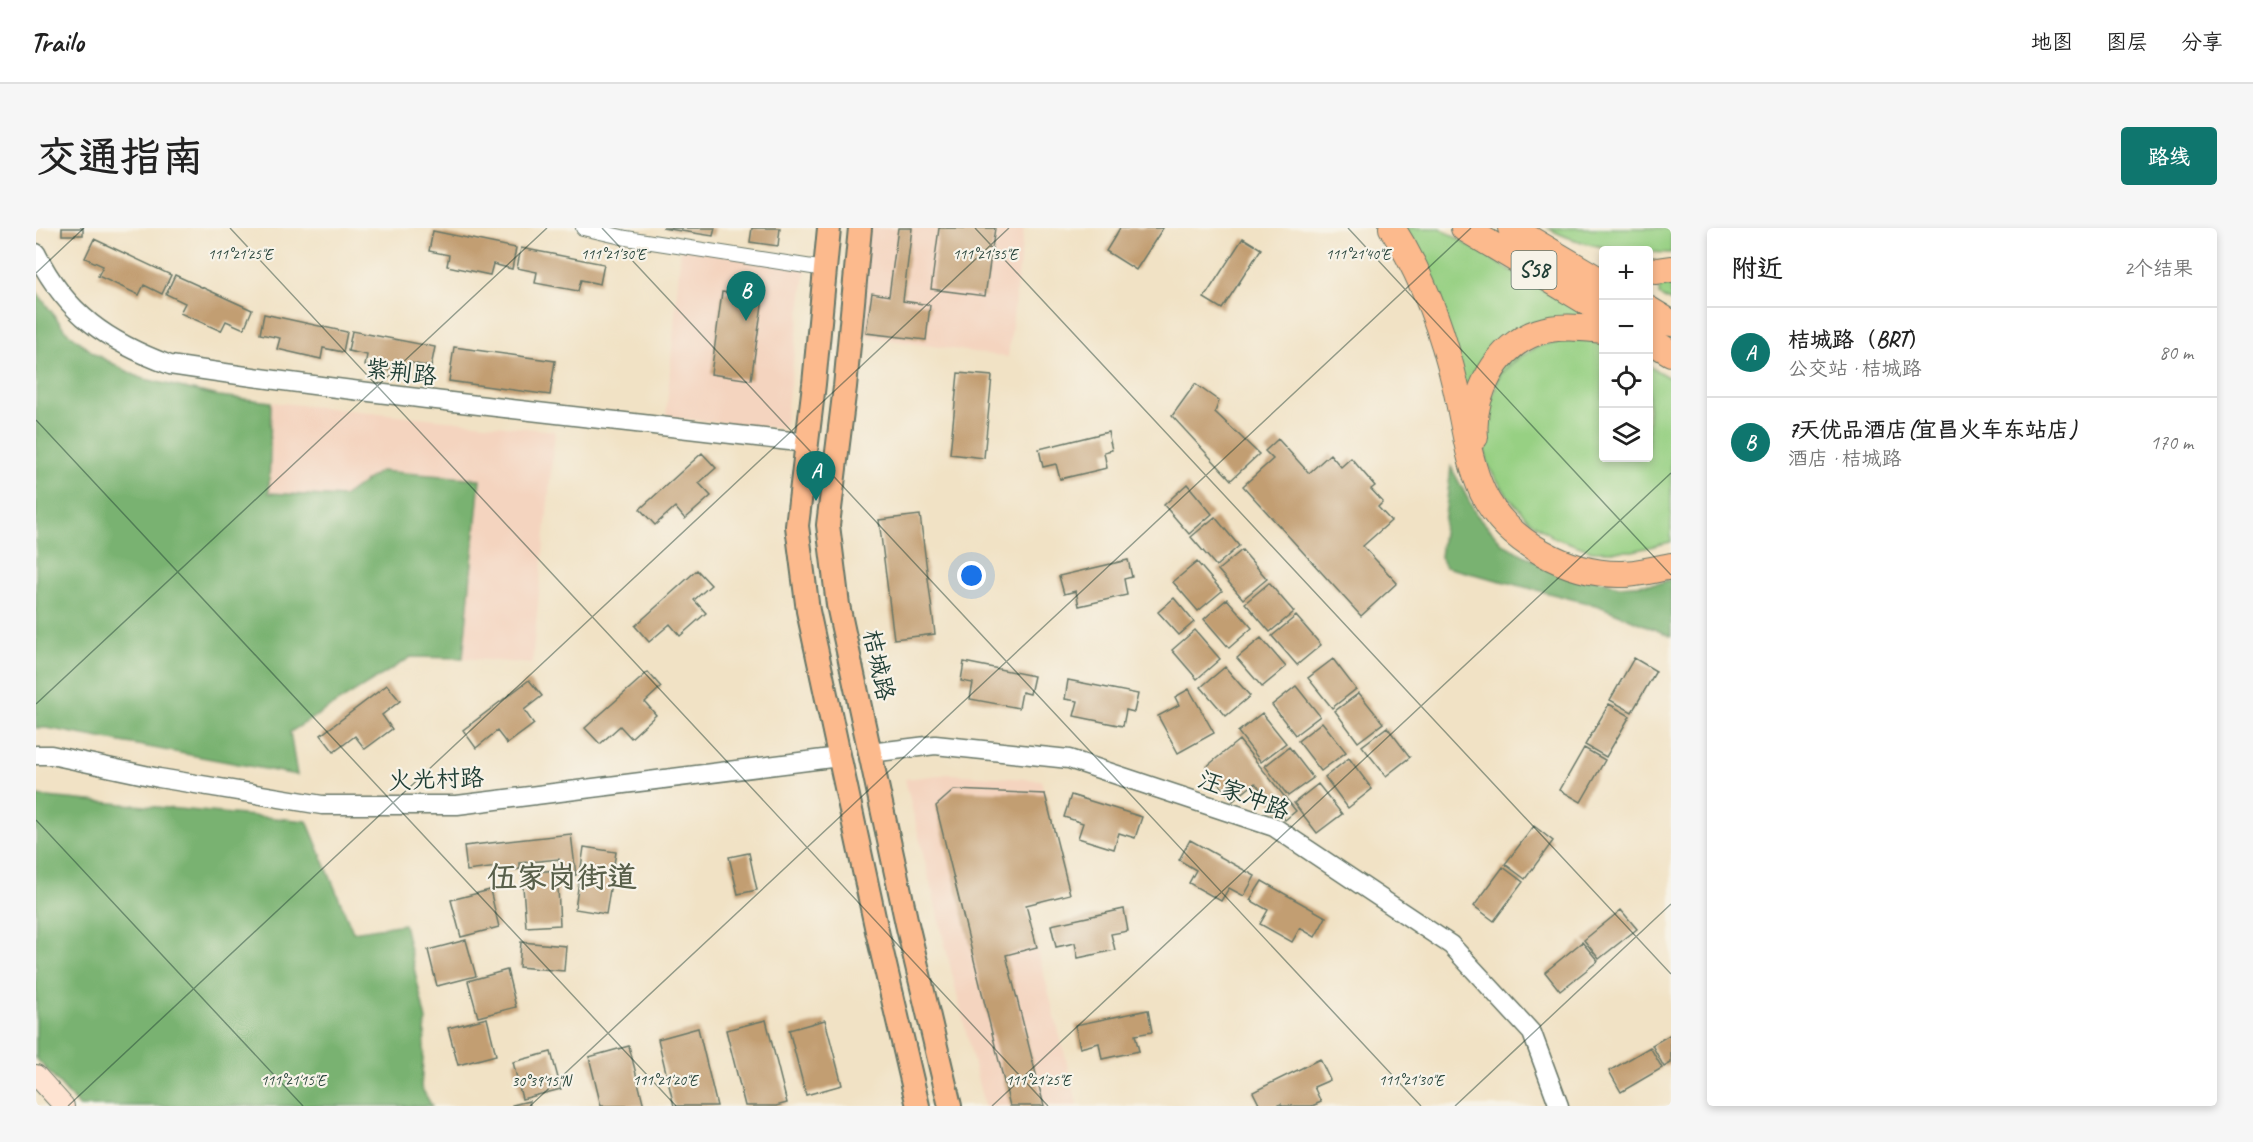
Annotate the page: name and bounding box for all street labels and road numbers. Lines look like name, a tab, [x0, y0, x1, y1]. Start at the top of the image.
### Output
road number: S58	[1512, 251, 1556, 289]
street label: 紫荆路	[363, 353, 439, 391]
street label: 桔城路	[857, 627, 901, 703]
street label: 火光村路	[388, 762, 484, 796]
street label: 汪家冲路	[1194, 764, 1294, 826]

